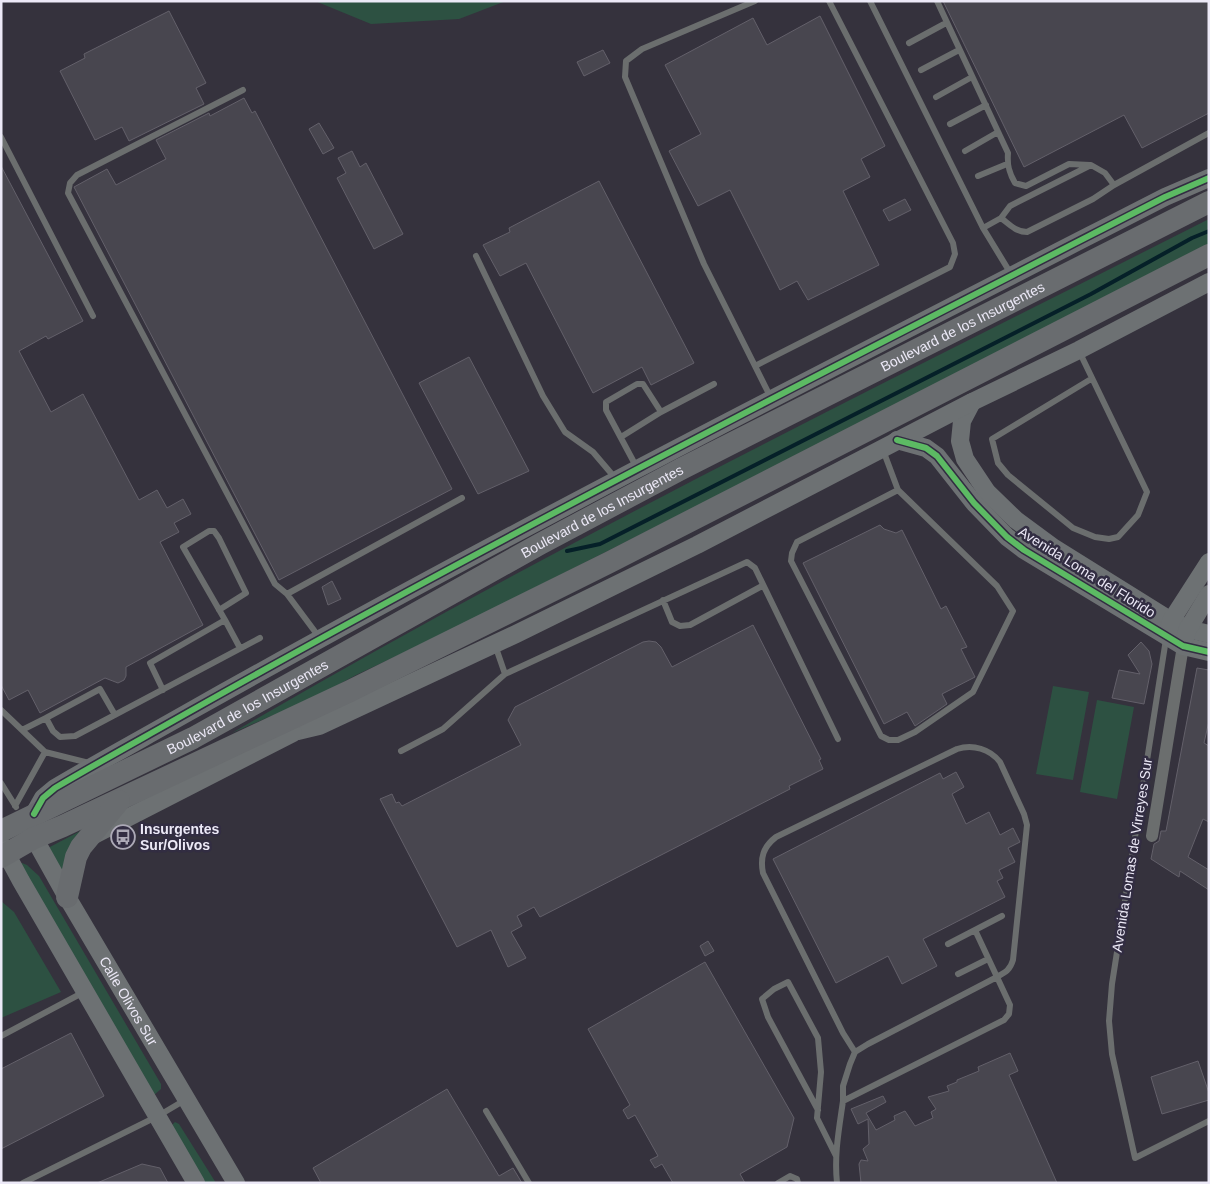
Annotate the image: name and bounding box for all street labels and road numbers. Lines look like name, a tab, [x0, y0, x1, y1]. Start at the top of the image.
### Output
street label: Boulevard de los Insurgentes	[878, 279, 1047, 375]
street label: Boulevard de los Insurgentes	[518, 461, 686, 561]
street label: Avenida Loma del Florido	[1016, 523, 1159, 621]
street label: Boulevard de los Insurgentes	[164, 656, 331, 757]
street label: Avenida Lomas de Virreyes Sur	[1109, 756, 1155, 953]
street label: Calle Olivos Sur	[96, 954, 161, 1049]

